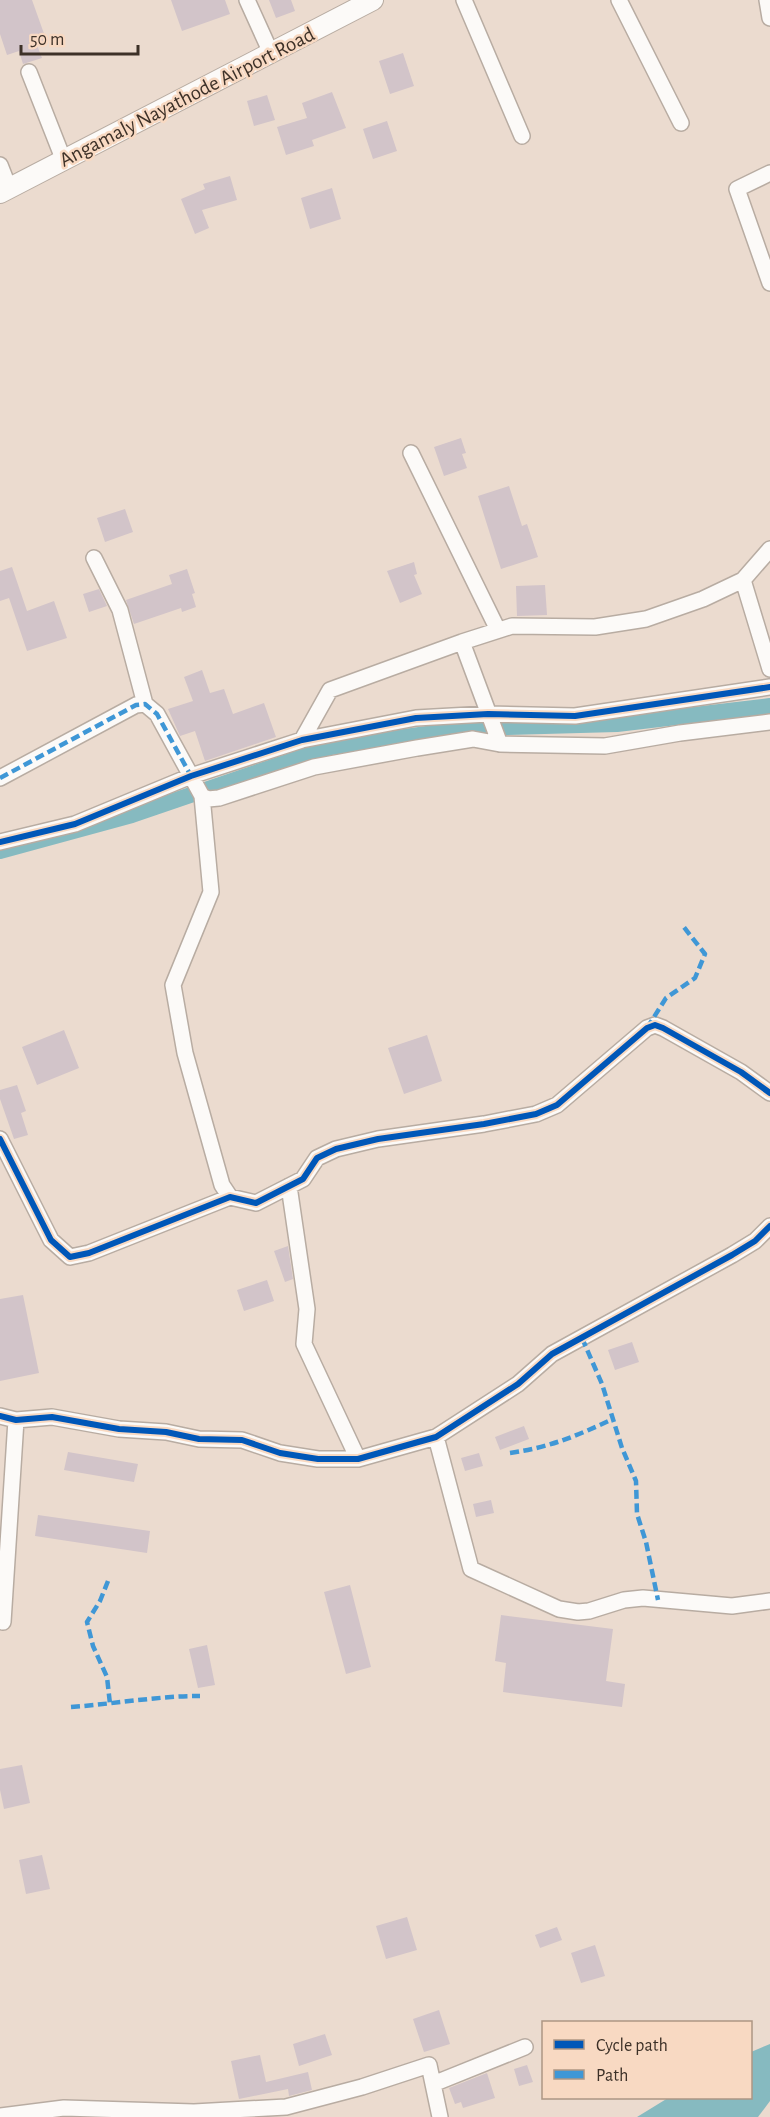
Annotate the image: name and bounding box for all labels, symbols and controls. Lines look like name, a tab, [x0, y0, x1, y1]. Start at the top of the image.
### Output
scale bar	[21, 18, 138, 56]
street label: Angamaly Nayathode Airport Road	[56, 23, 318, 171]
text: 50 m	[30, 31, 64, 49]
legend	[542, 2021, 752, 2099]
text: Cycle path	[596, 2037, 668, 2055]
text: Path	[596, 2067, 628, 2085]

